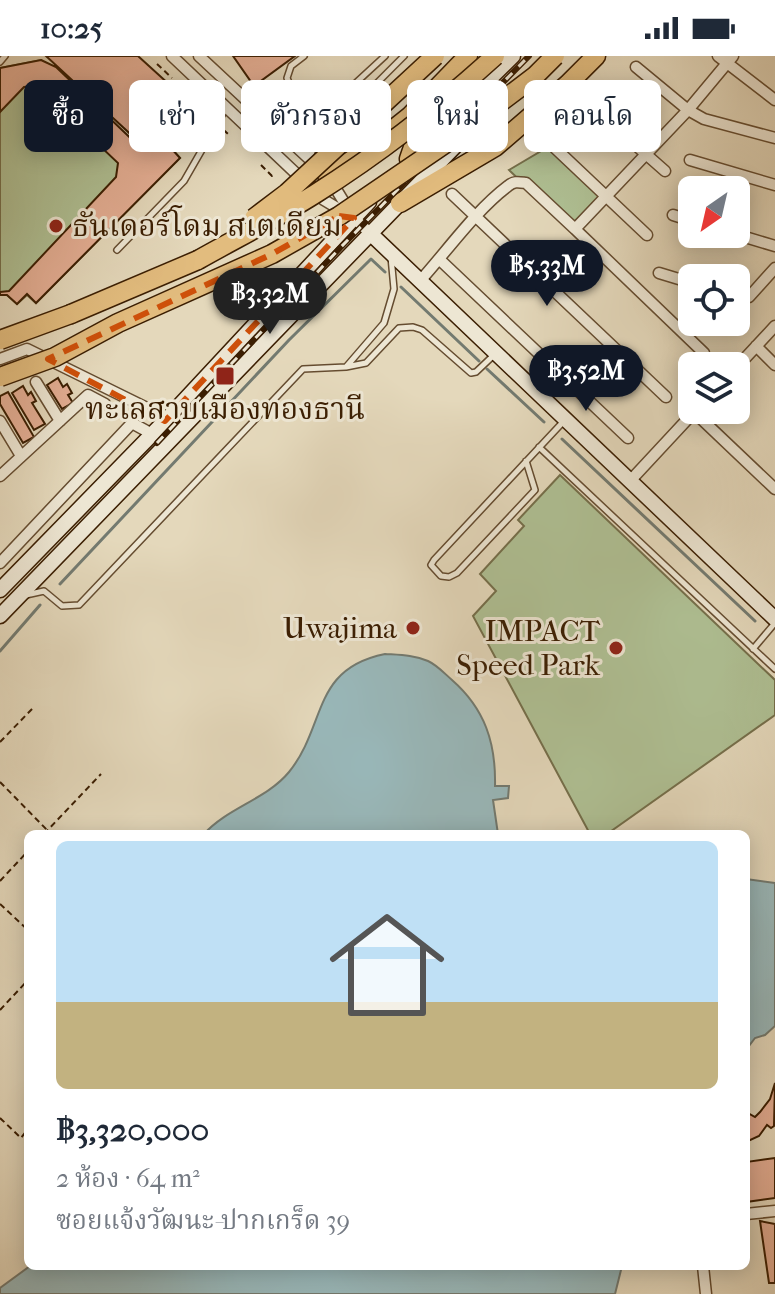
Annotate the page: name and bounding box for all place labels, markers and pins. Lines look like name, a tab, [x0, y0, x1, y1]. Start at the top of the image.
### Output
place label: ธันเดอร์โดม สเตเดียม	[72, 205, 342, 244]
marker: ธันเดอร์โดม สเตเดียม	[47, 217, 65, 235]
pin: ฿5.33M	[482, 240, 612, 308]
pin: ฿3.32M	[205, 268, 335, 336]
pin: ฿3.52M	[521, 345, 651, 413]
marker: ทะเลสาบเมืองทองธานี	[214, 365, 236, 387]
place label: ทะเลสาบเมืองทองธานี	[85, 392, 365, 427]
place label: Uwajima	[283, 611, 398, 646]
place label: IMPACT Speed Park	[456, 614, 601, 683]
marker: Uwajima	[404, 619, 422, 637]
marker: IMPACT Speed Park	[607, 639, 625, 657]

